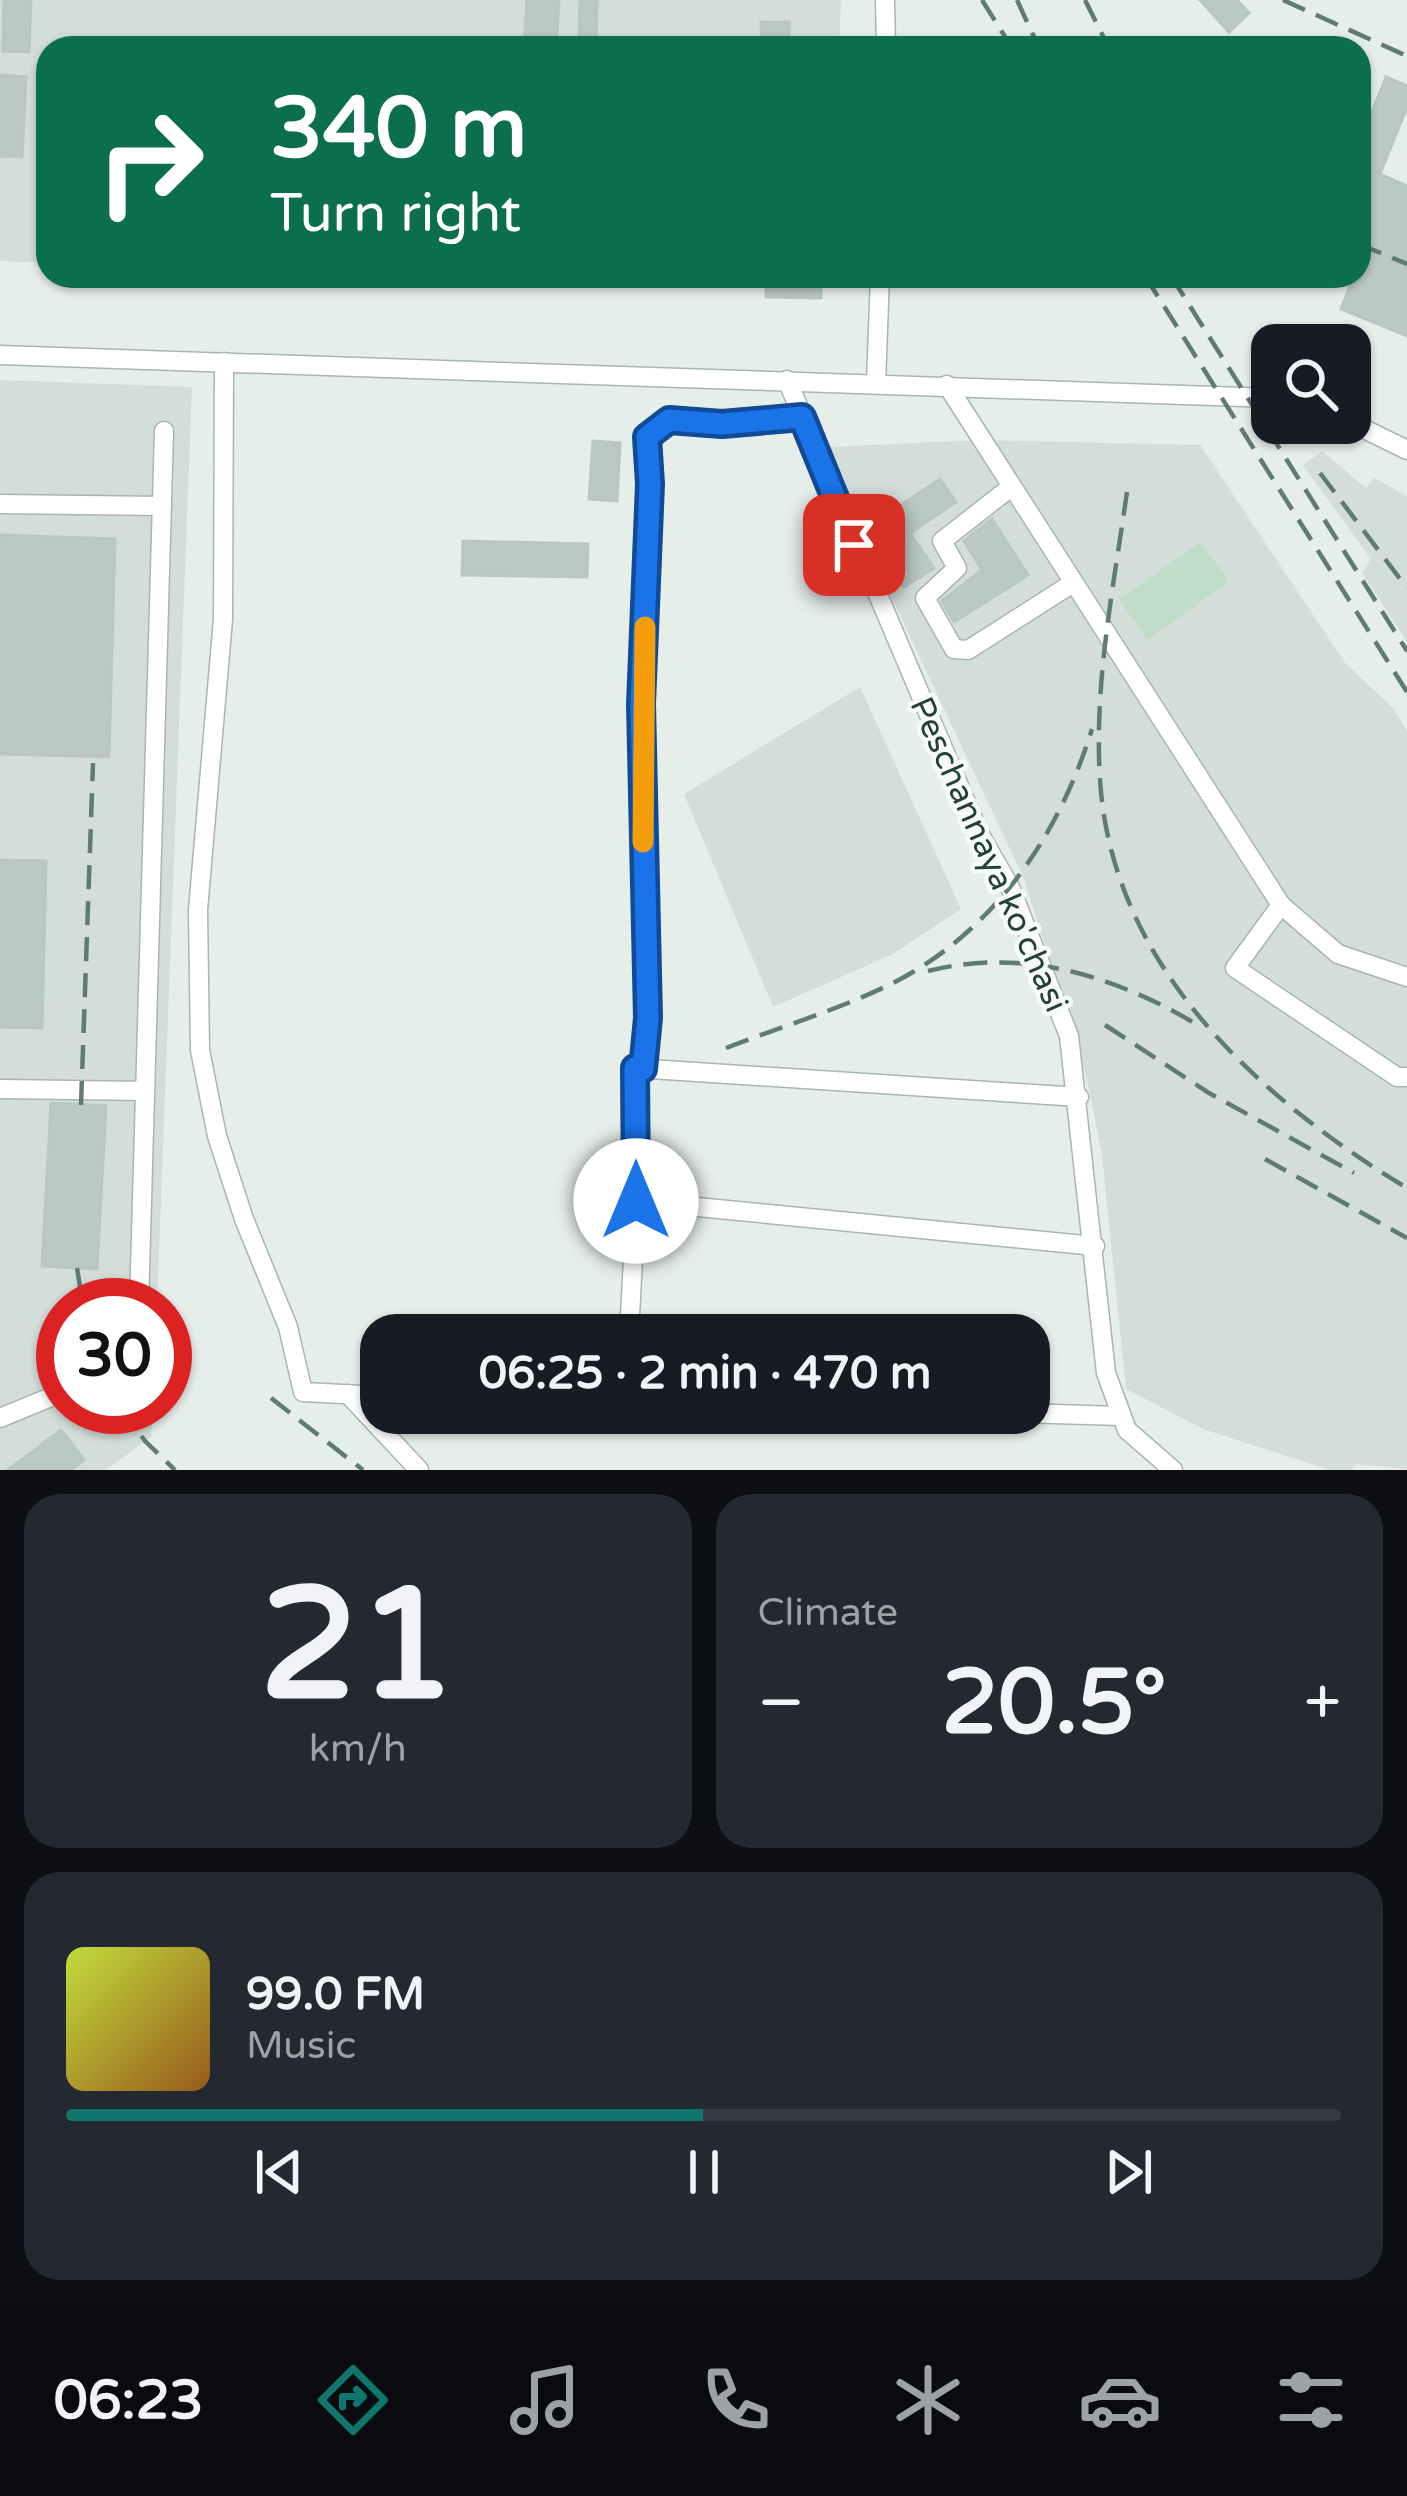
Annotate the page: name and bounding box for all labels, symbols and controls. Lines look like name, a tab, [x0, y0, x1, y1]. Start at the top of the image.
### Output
text: 340 m	[270, 79, 527, 180]
icon: right	[72, 84, 228, 240]
text: Turn right	[270, 181, 521, 246]
map controls	[1251, 324, 1371, 444]
button: search	[1251, 324, 1371, 444]
pin	[803, 494, 905, 596]
icon: arrive	[821, 512, 887, 578]
street label: Peschannaya ko'chasi	[902, 691, 1076, 1018]
position arrow	[573, 1138, 699, 1264]
speed limit sign: 30	[36, 1278, 192, 1434]
text: 06:25 · 2 min · 470 m	[479, 1347, 931, 1401]
text: 21	[260, 1553, 456, 1741]
text: Climate	[758, 1589, 898, 1636]
text: 20.5°	[942, 1649, 1167, 1758]
text: −	[758, 1663, 805, 1743]
text: +	[1304, 1663, 1341, 1743]
text: km/h	[309, 1725, 407, 1772]
text: 99.0 FM	[246, 1968, 425, 2022]
text: Music	[246, 2022, 356, 2069]
icon: previous	[246, 2139, 312, 2205]
icon: pause	[671, 2139, 737, 2205]
icon: next	[1096, 2139, 1162, 2205]
icon: directions	[311, 2358, 395, 2442]
icon: music	[503, 2358, 587, 2442]
icon: phone	[694, 2358, 778, 2442]
icon: climate	[886, 2358, 970, 2442]
icon: car	[1078, 2358, 1162, 2442]
icon: filters	[1269, 2358, 1353, 2442]
text: 06:23	[54, 2368, 204, 2433]

